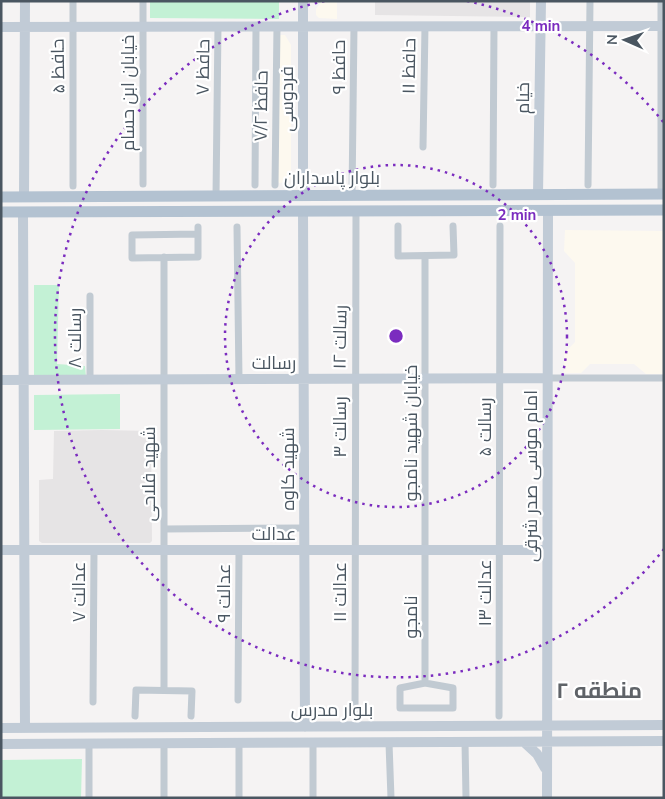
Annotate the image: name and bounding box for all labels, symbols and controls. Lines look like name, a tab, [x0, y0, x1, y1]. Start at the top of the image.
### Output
north arrow	[600, 15, 650, 65]
text: 4 min	[522, 16, 560, 36]
text: N	[603, 34, 622, 45]
street label: خیابان ابن حسام	[116, 35, 140, 151]
street label: حافظ ۵	[46, 38, 70, 94]
street label: حافظ ۱۱	[397, 38, 421, 94]
street label: حافظ ۷	[191, 39, 215, 95]
street label: حافظ ۹	[327, 40, 351, 94]
street label: فردوسی	[275, 66, 299, 132]
street label: حافظ ۷/۲	[248, 70, 274, 142]
street label: خیام	[511, 82, 535, 114]
street label: بلوار پاسداران	[284, 166, 380, 190]
text: 2 min	[498, 205, 536, 225]
street label: رسالت ۱۲	[327, 305, 353, 369]
street label: رسالت ۸	[63, 308, 87, 368]
centre of rings	[387, 327, 405, 345]
street label: رسالت	[252, 351, 296, 375]
street label: خیابان شهید نامجو	[399, 365, 423, 501]
street label: امام موسی صدر شرقی	[519, 390, 543, 562]
street label: رسالت ۳	[328, 396, 352, 458]
street label: رسالت ۵	[473, 397, 497, 457]
street label: شهید فلاحی	[137, 426, 161, 522]
street label: شهید کاوه	[276, 427, 300, 511]
street label: عدالت	[252, 522, 296, 546]
street label: عدالت ۱۳	[473, 559, 497, 627]
street label: عدالت ۷	[67, 562, 91, 622]
street label: عدالت ۱۱	[328, 562, 352, 622]
street label: عدالت ۹	[212, 564, 236, 622]
street label: نامجو	[399, 596, 423, 638]
district label: منطقه ۲	[556, 676, 642, 706]
street label: بلوار مدرس	[291, 698, 373, 722]

